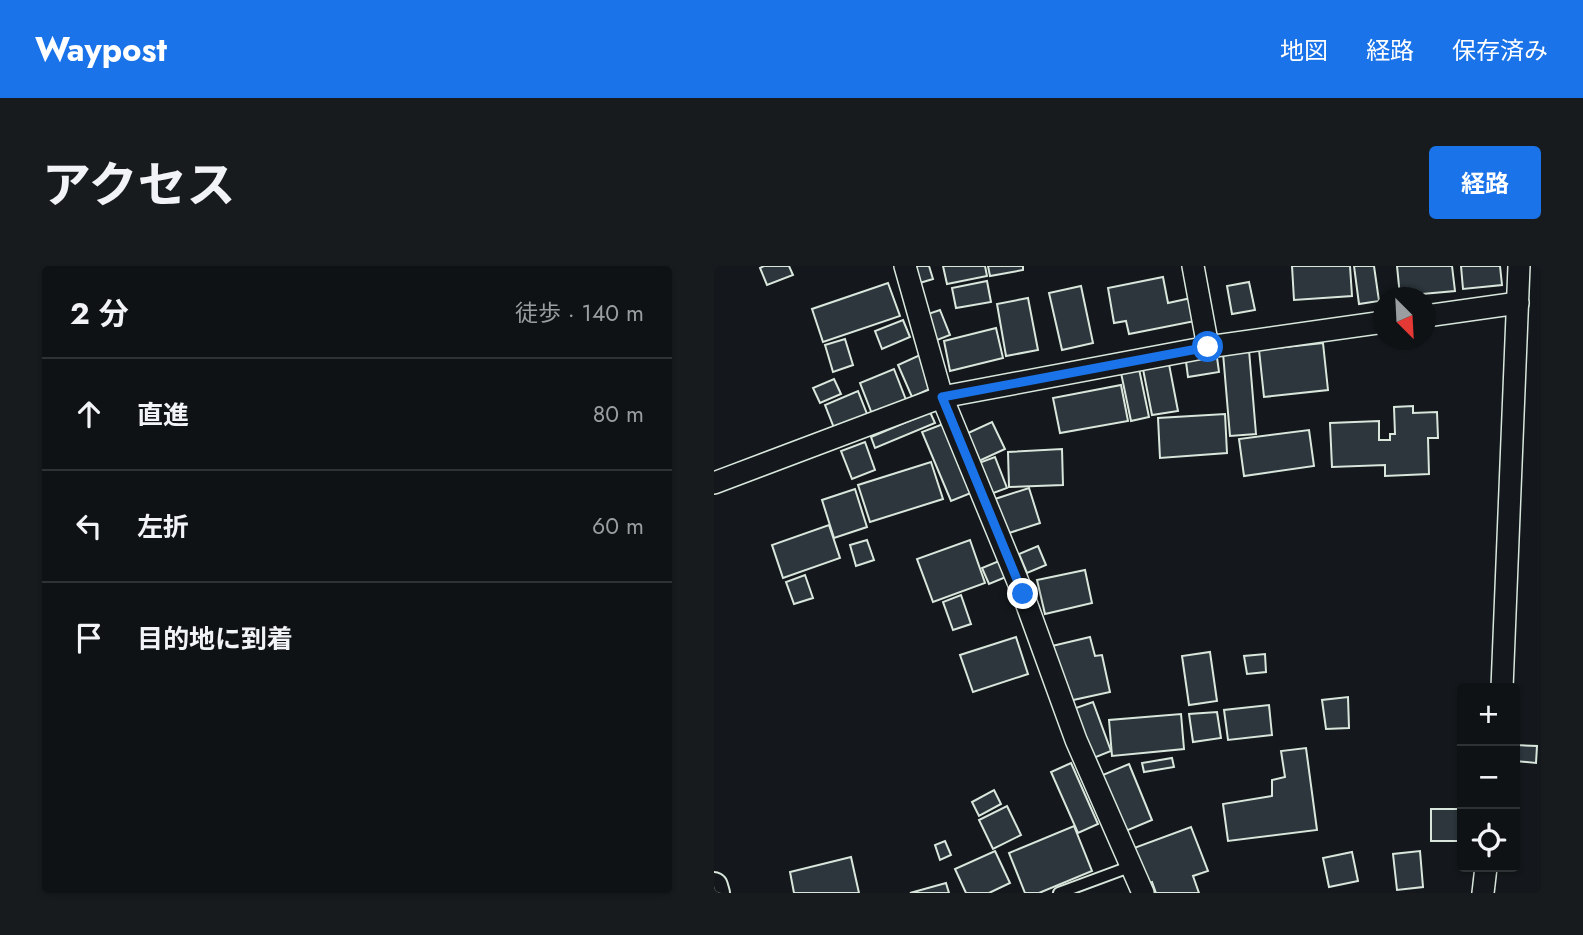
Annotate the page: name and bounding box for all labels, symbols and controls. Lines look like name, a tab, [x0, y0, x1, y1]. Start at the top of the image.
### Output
text: Waypost	[35, 26, 167, 73]
text: 地図	[1280, 33, 1328, 68]
text: 経路	[1366, 33, 1414, 68]
text: 保存済み	[1452, 33, 1548, 68]
button: 経路	[1429, 146, 1541, 219]
text: アクセス	[42, 150, 236, 220]
north arrow	[1373, 287, 1436, 350]
text: 2 分	[70, 292, 129, 335]
text: 徒歩 · 140 m	[515, 296, 644, 330]
route start	[1192, 331, 1223, 362]
icon: ahead	[70, 395, 108, 433]
text: 直進	[137, 396, 189, 434]
text: 80 m	[593, 397, 644, 431]
icon: left	[70, 507, 108, 545]
text: 左折	[137, 508, 189, 546]
text: 60 m	[592, 509, 644, 543]
route end	[1007, 578, 1038, 609]
icon: arrive	[70, 619, 108, 657]
text: 目的地に到着	[137, 620, 293, 658]
map controls	[1457, 683, 1520, 872]
button: +	[1457, 683, 1520, 746]
button: −	[1457, 746, 1520, 809]
button: locate	[1457, 809, 1520, 872]

